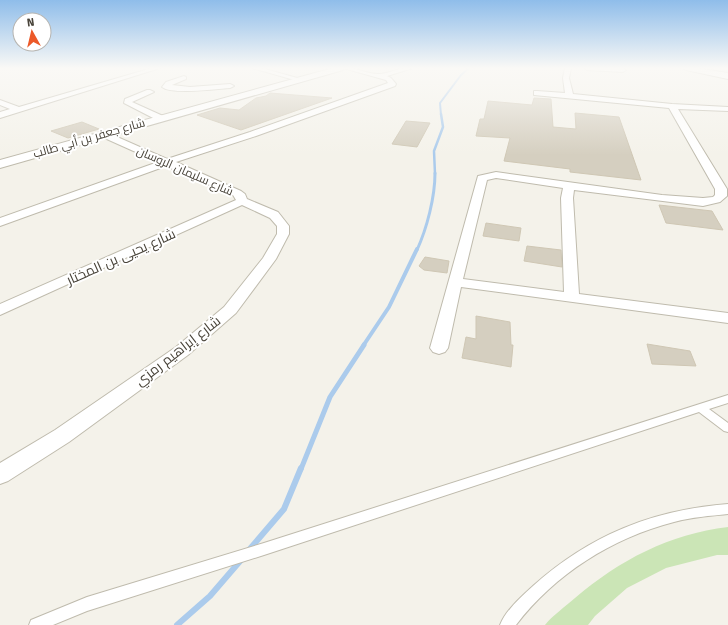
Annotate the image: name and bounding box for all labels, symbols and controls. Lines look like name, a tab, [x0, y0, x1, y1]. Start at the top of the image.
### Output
north arrow	[12, 12, 52, 52]
text: N	[26, 16, 35, 30]
street label: شارع جعفر بن أبي طالب	[31, 114, 147, 164]
street label: شارع سليمان الروسان	[134, 143, 236, 200]
street label: شارع يحيى بن المختار	[63, 225, 178, 289]
street label: شارع إبراهيم رمزي	[132, 312, 226, 392]

